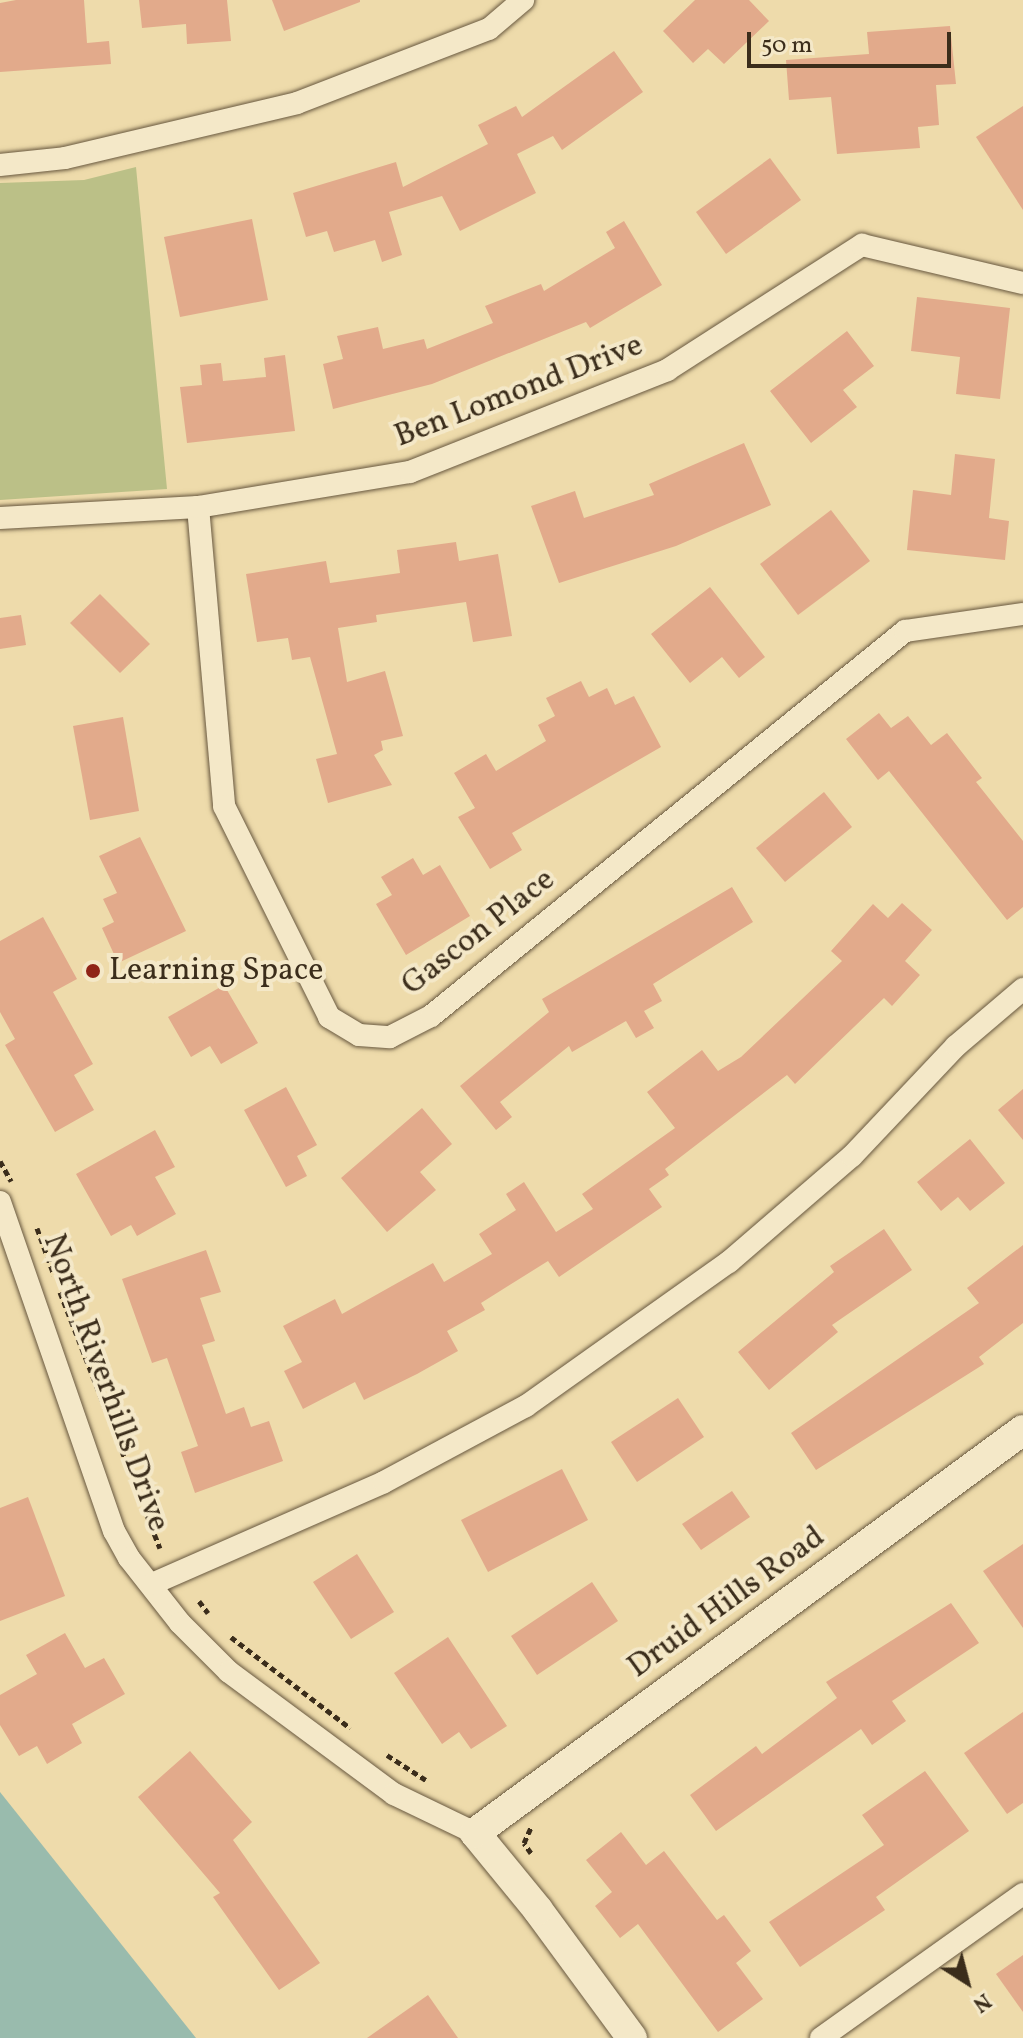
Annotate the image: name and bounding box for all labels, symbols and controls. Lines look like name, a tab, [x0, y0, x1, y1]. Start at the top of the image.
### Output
scale bar	[751, 16, 955, 66]
text: 50 m	[761, 29, 813, 63]
street label: Ben Lomond Drive	[390, 327, 648, 457]
street label: Gascon Place	[395, 861, 563, 1005]
place label: Learning Space	[109, 952, 323, 990]
marker: Learning Space	[84, 962, 102, 980]
street label: North Riverhills Drive	[33, 1229, 177, 1537]
street label: Druid Hills Road	[621, 1519, 833, 1687]
north arrow	[927, 1942, 1007, 2022]
text: N	[966, 1985, 997, 2019]

